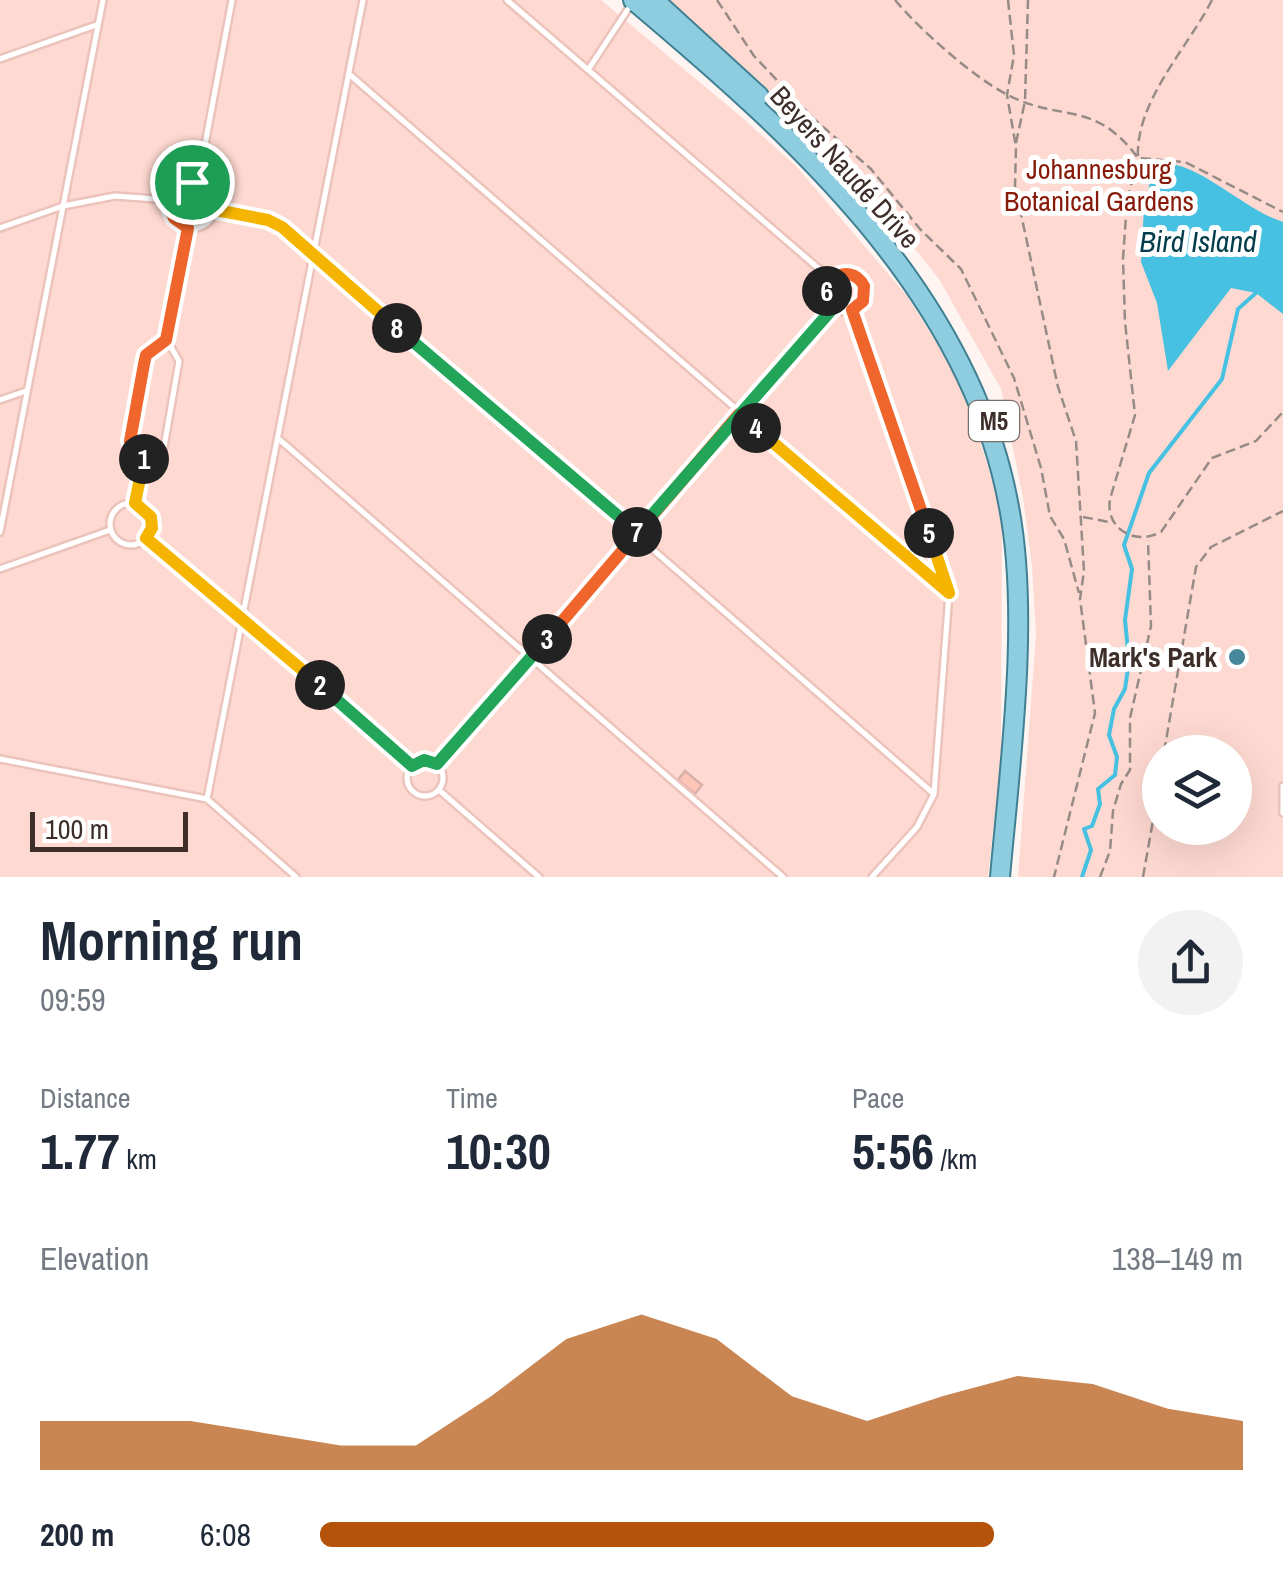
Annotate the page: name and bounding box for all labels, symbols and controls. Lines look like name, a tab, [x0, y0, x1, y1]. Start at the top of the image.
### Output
street label: Beyers Naudé Drive	[762, 77, 928, 257]
pin	[150, 140, 235, 225]
park label: Johannesburg Botanical Gardens	[1004, 150, 1194, 220]
icon: arrive	[165, 155, 220, 210]
water label: Bird Island	[1139, 221, 1257, 261]
pin: 6	[802, 266, 852, 316]
text: 6	[821, 272, 833, 310]
pin: 8	[372, 303, 422, 353]
text: 8	[391, 309, 403, 347]
road number: M5	[969, 401, 1019, 441]
pin: 4	[731, 403, 781, 453]
text: 4	[750, 409, 762, 447]
pin: 1	[119, 434, 169, 484]
text: 1	[138, 440, 150, 478]
pin: 7	[612, 507, 662, 557]
pin: 5	[904, 508, 954, 558]
text: 7	[631, 513, 643, 551]
text: 5	[923, 514, 935, 552]
pin: 3	[522, 614, 572, 664]
text: 3	[541, 620, 553, 658]
place label: Mark's Park	[1089, 638, 1217, 676]
marker: Mark's Park	[1226, 646, 1248, 668]
pin: 2	[295, 660, 345, 710]
text: 2	[314, 666, 326, 704]
map controls	[1142, 735, 1252, 845]
button: layers	[1142, 735, 1252, 845]
scale bar	[30, 807, 188, 851]
text: 100 m	[45, 810, 109, 848]
text: Morning run	[40, 903, 303, 977]
button: share	[1138, 910, 1243, 1015]
text: 09:59	[40, 978, 106, 1021]
text: Distance	[40, 1079, 131, 1117]
text: Time	[446, 1079, 498, 1117]
text: Pace	[852, 1079, 904, 1117]
text: 1.77	[40, 1117, 120, 1185]
text: 10:30	[446, 1117, 551, 1185]
text: 5:56	[852, 1117, 934, 1185]
text: km	[120, 1140, 157, 1178]
text: /km	[934, 1140, 977, 1178]
text: Elevation	[40, 1237, 149, 1280]
text: 138–149 m	[1112, 1237, 1243, 1280]
text: 200 m	[40, 1513, 114, 1556]
text: 6:08	[200, 1513, 251, 1556]

